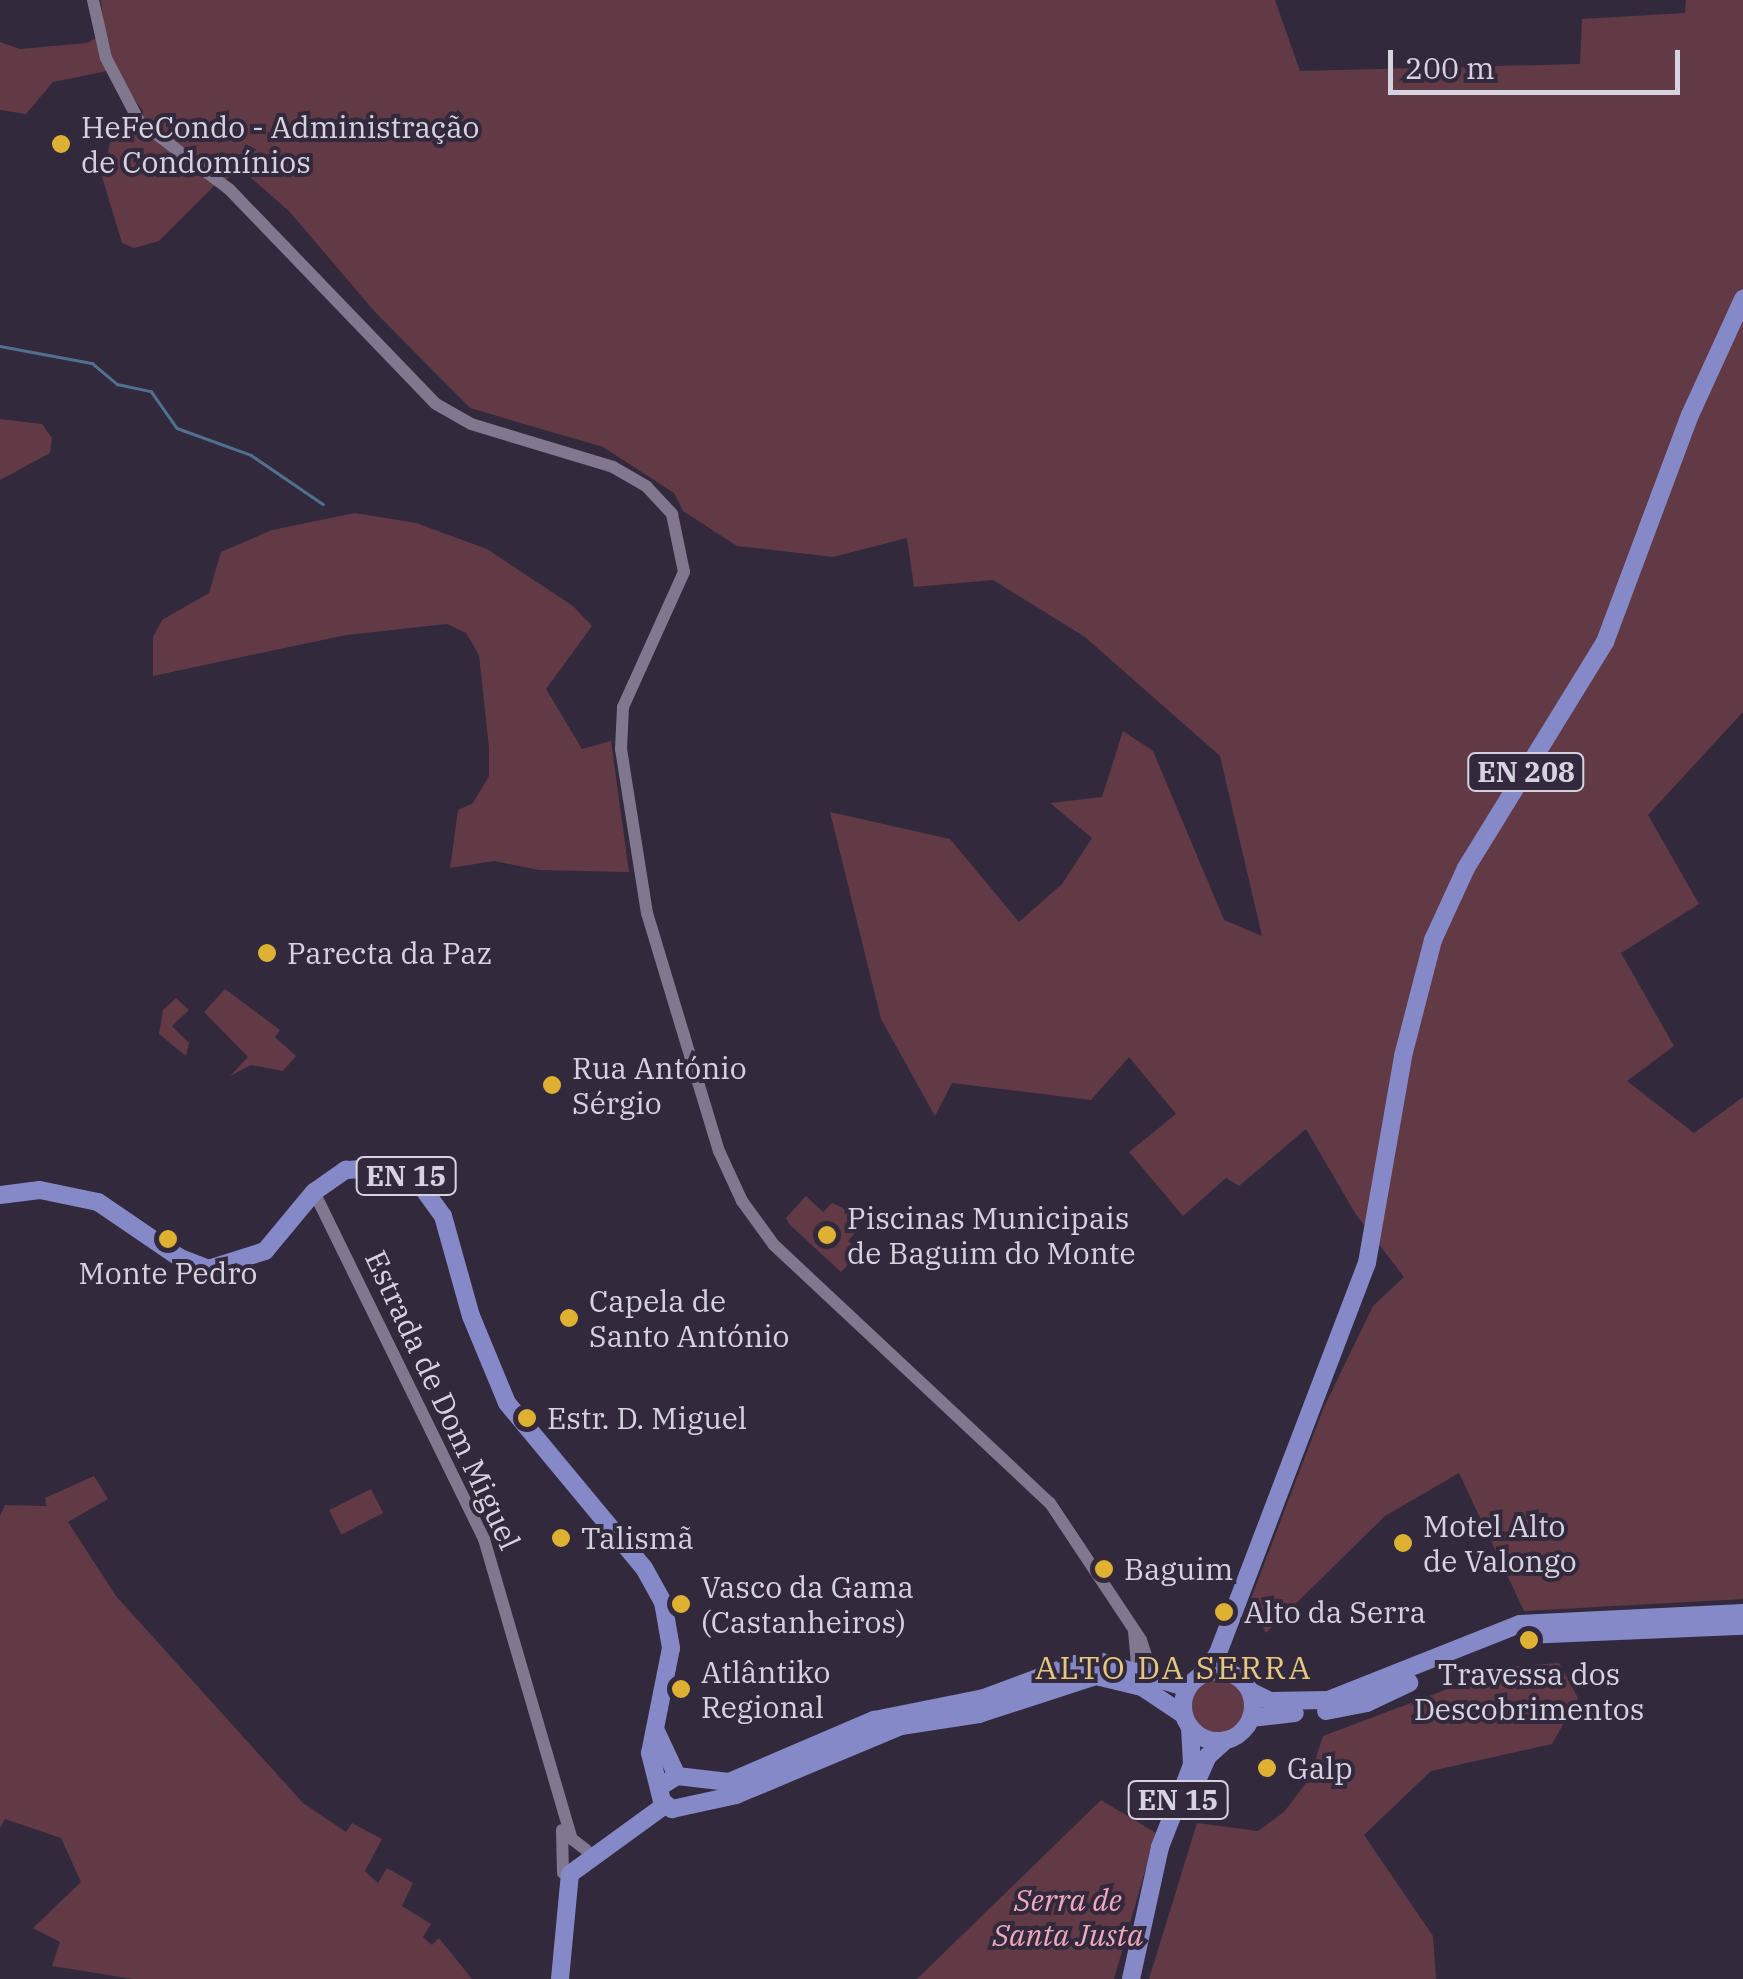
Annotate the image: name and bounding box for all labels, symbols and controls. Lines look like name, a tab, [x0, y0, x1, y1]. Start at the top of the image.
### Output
scale bar	[1393, 30, 1686, 92]
text: 200 m	[1405, 48, 1495, 87]
place label: HeFeCondo - Administração de Condomínios	[81, 109, 479, 180]
marker: HeFeCondo - Administração de Condomínios	[50, 133, 72, 155]
road number: EN 208	[1466, 749, 1586, 795]
place label: Parecta da Paz	[287, 935, 492, 971]
marker: Parecta da Paz	[256, 942, 278, 964]
place label: Rua António Sérgio	[572, 1050, 747, 1120]
marker: Rua António Sérgio	[541, 1074, 563, 1096]
road number: EN 15	[354, 1153, 458, 1199]
place label: Piscinas Municipais de Baguim do Monte	[847, 1200, 1136, 1270]
marker: Piscinas Municipais de Baguim do Monte	[816, 1224, 838, 1246]
marker: Monte Pedro	[157, 1228, 179, 1250]
street label: Estrada de Dom Miguel	[358, 1245, 528, 1555]
place label: Monte Pedro	[79, 1255, 257, 1291]
place label: Capela de Santo António	[589, 1283, 789, 1354]
marker: Capela de Santo António	[558, 1307, 580, 1329]
place label: Estr. D. Miguel	[547, 1400, 747, 1436]
marker: Estr. D. Miguel	[516, 1407, 538, 1429]
place label: Motel Alto de Valongo	[1423, 1508, 1577, 1578]
place label: Talismã	[581, 1520, 694, 1556]
marker: Talismã	[550, 1527, 572, 1549]
marker: Motel Alto de Valongo	[1392, 1532, 1414, 1554]
place label: Baguim	[1124, 1551, 1233, 1587]
marker: Baguim	[1093, 1558, 1115, 1580]
place label: Vasco da Gama (Castanheiros)	[701, 1569, 914, 1640]
marker: Vasco da Gama (Castanheiros)	[670, 1593, 692, 1615]
place label: Alto da Serra	[1244, 1594, 1426, 1630]
marker: Alto da Serra	[1213, 1601, 1235, 1623]
marker: Travessa dos Descobrimentos	[1518, 1629, 1540, 1651]
district label: ALTO DA SERRA	[1035, 1648, 1313, 1686]
place label: Atlântiko Regional	[701, 1654, 830, 1724]
place label: Travessa dos Descobrimentos	[1414, 1656, 1644, 1726]
marker: Atlântiko Regional	[670, 1678, 692, 1700]
place label: Galp	[1287, 1750, 1353, 1786]
marker: Galp	[1256, 1757, 1278, 1779]
road number: EN 15	[1126, 1777, 1230, 1823]
park label: Serra de Santa Justa	[993, 1882, 1143, 1952]

